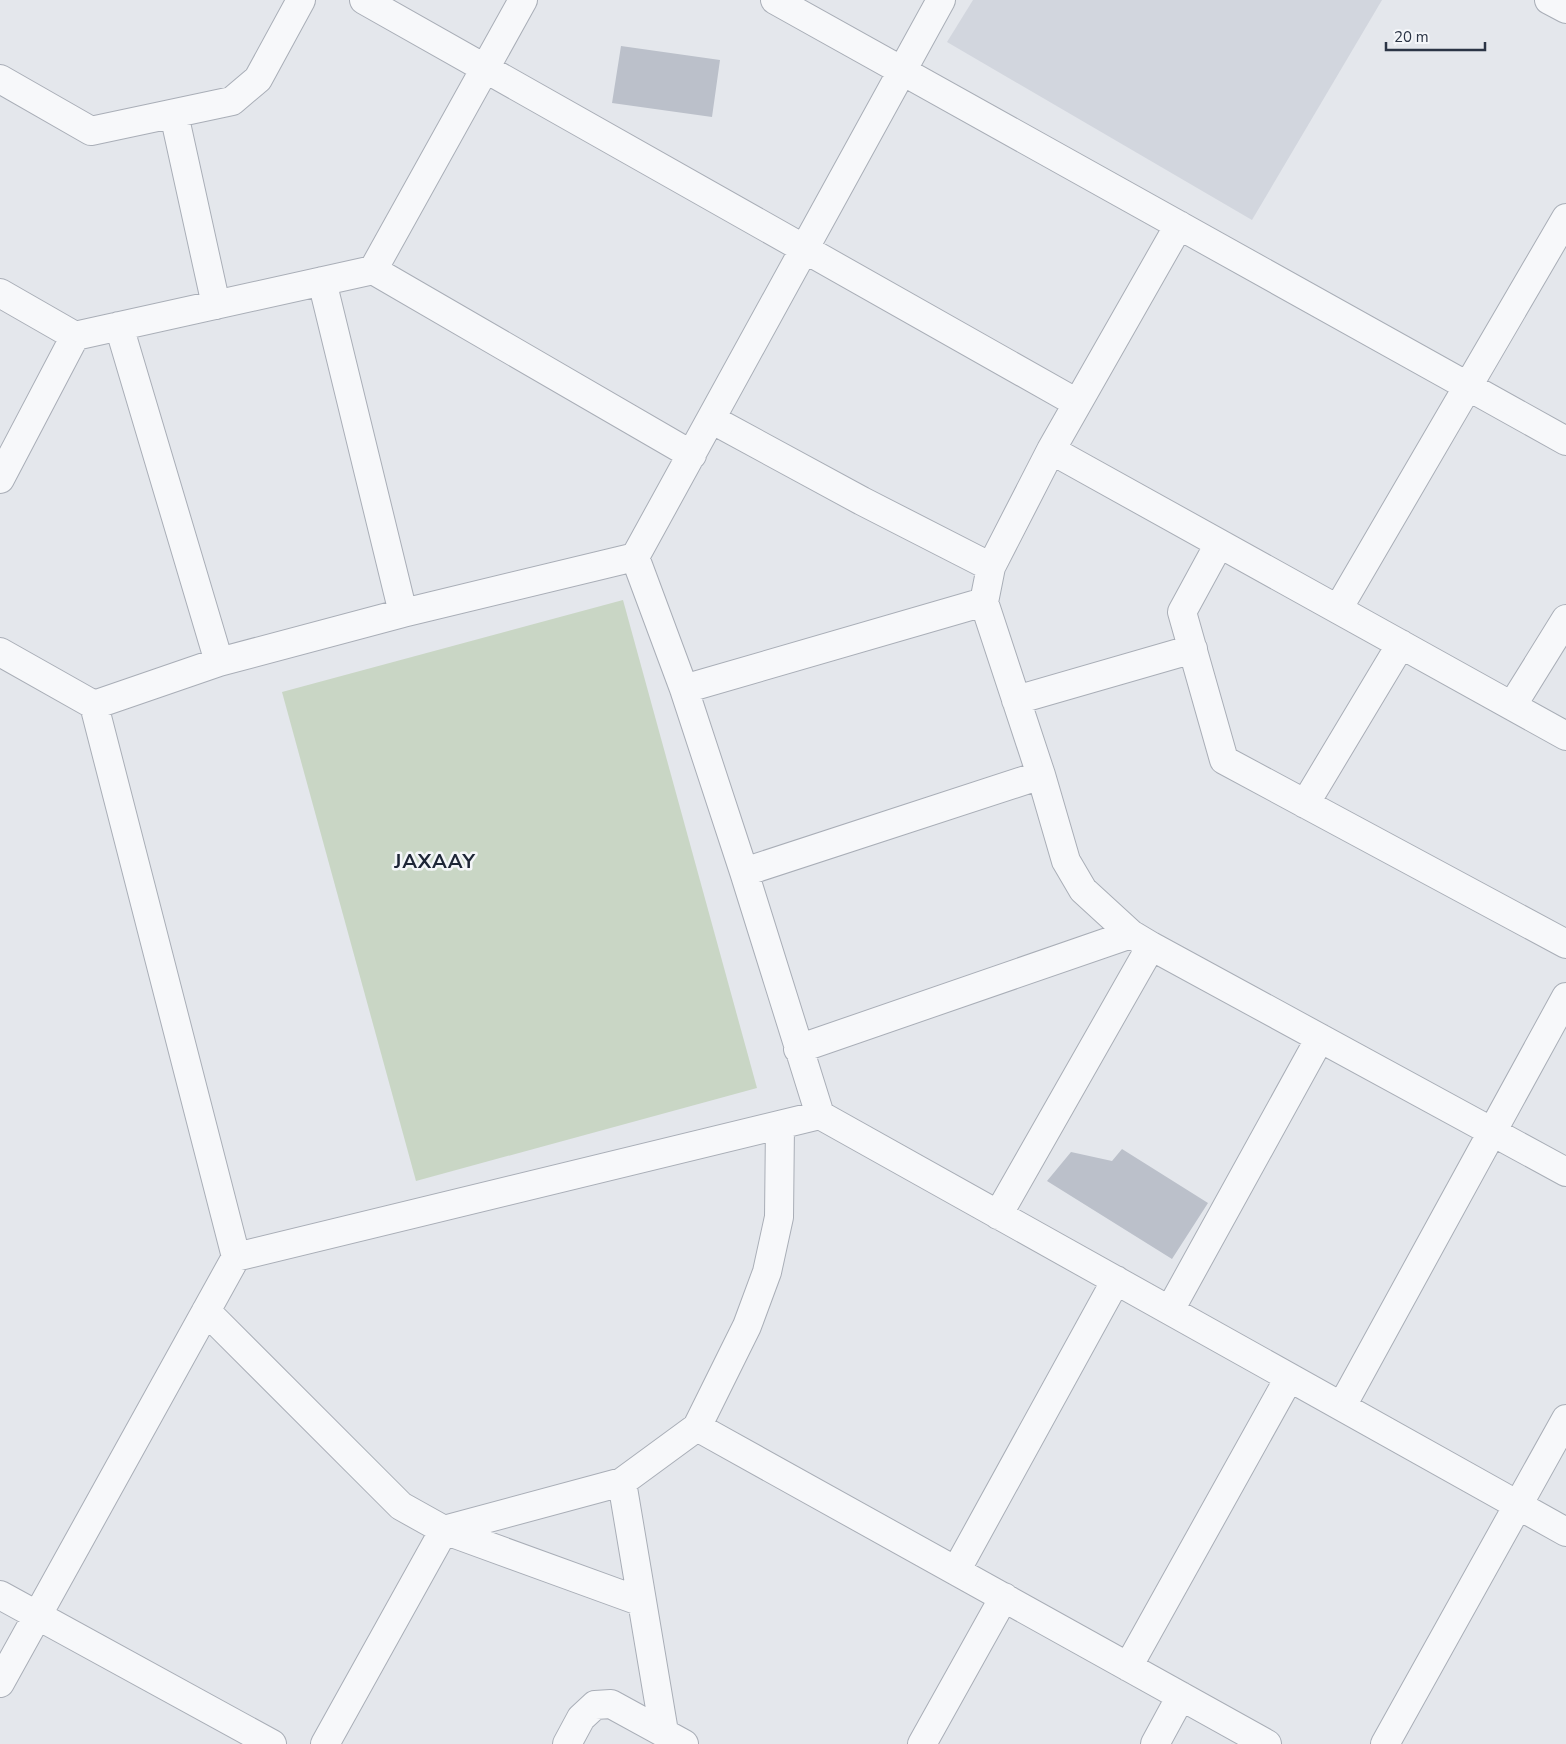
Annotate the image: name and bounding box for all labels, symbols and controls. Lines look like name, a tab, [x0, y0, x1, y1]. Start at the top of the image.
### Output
scale bar	[1386, 20, 1485, 52]
text: 20 m	[1394, 27, 1429, 47]
district label: JAXAAY	[393, 848, 476, 875]

